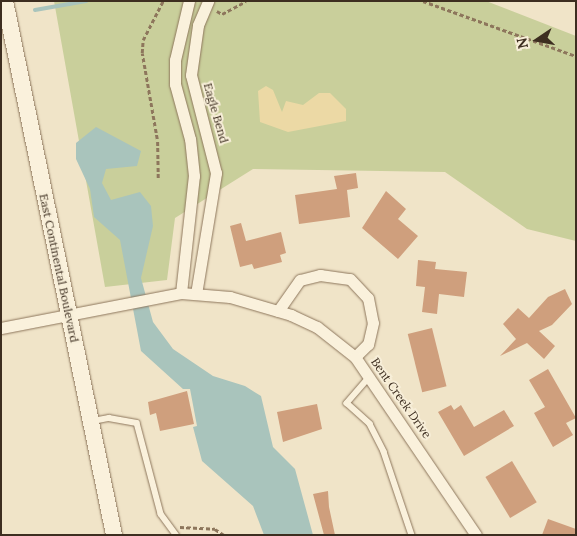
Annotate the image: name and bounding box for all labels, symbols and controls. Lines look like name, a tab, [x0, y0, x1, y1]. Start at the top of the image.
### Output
north arrow	[512, 15, 562, 65]
text: N	[512, 36, 532, 50]
street label: Eagle Bend	[201, 81, 231, 145]
street label: East Continental Boulevard	[36, 192, 82, 344]
street label: Bent Creek Drive	[368, 355, 434, 441]

